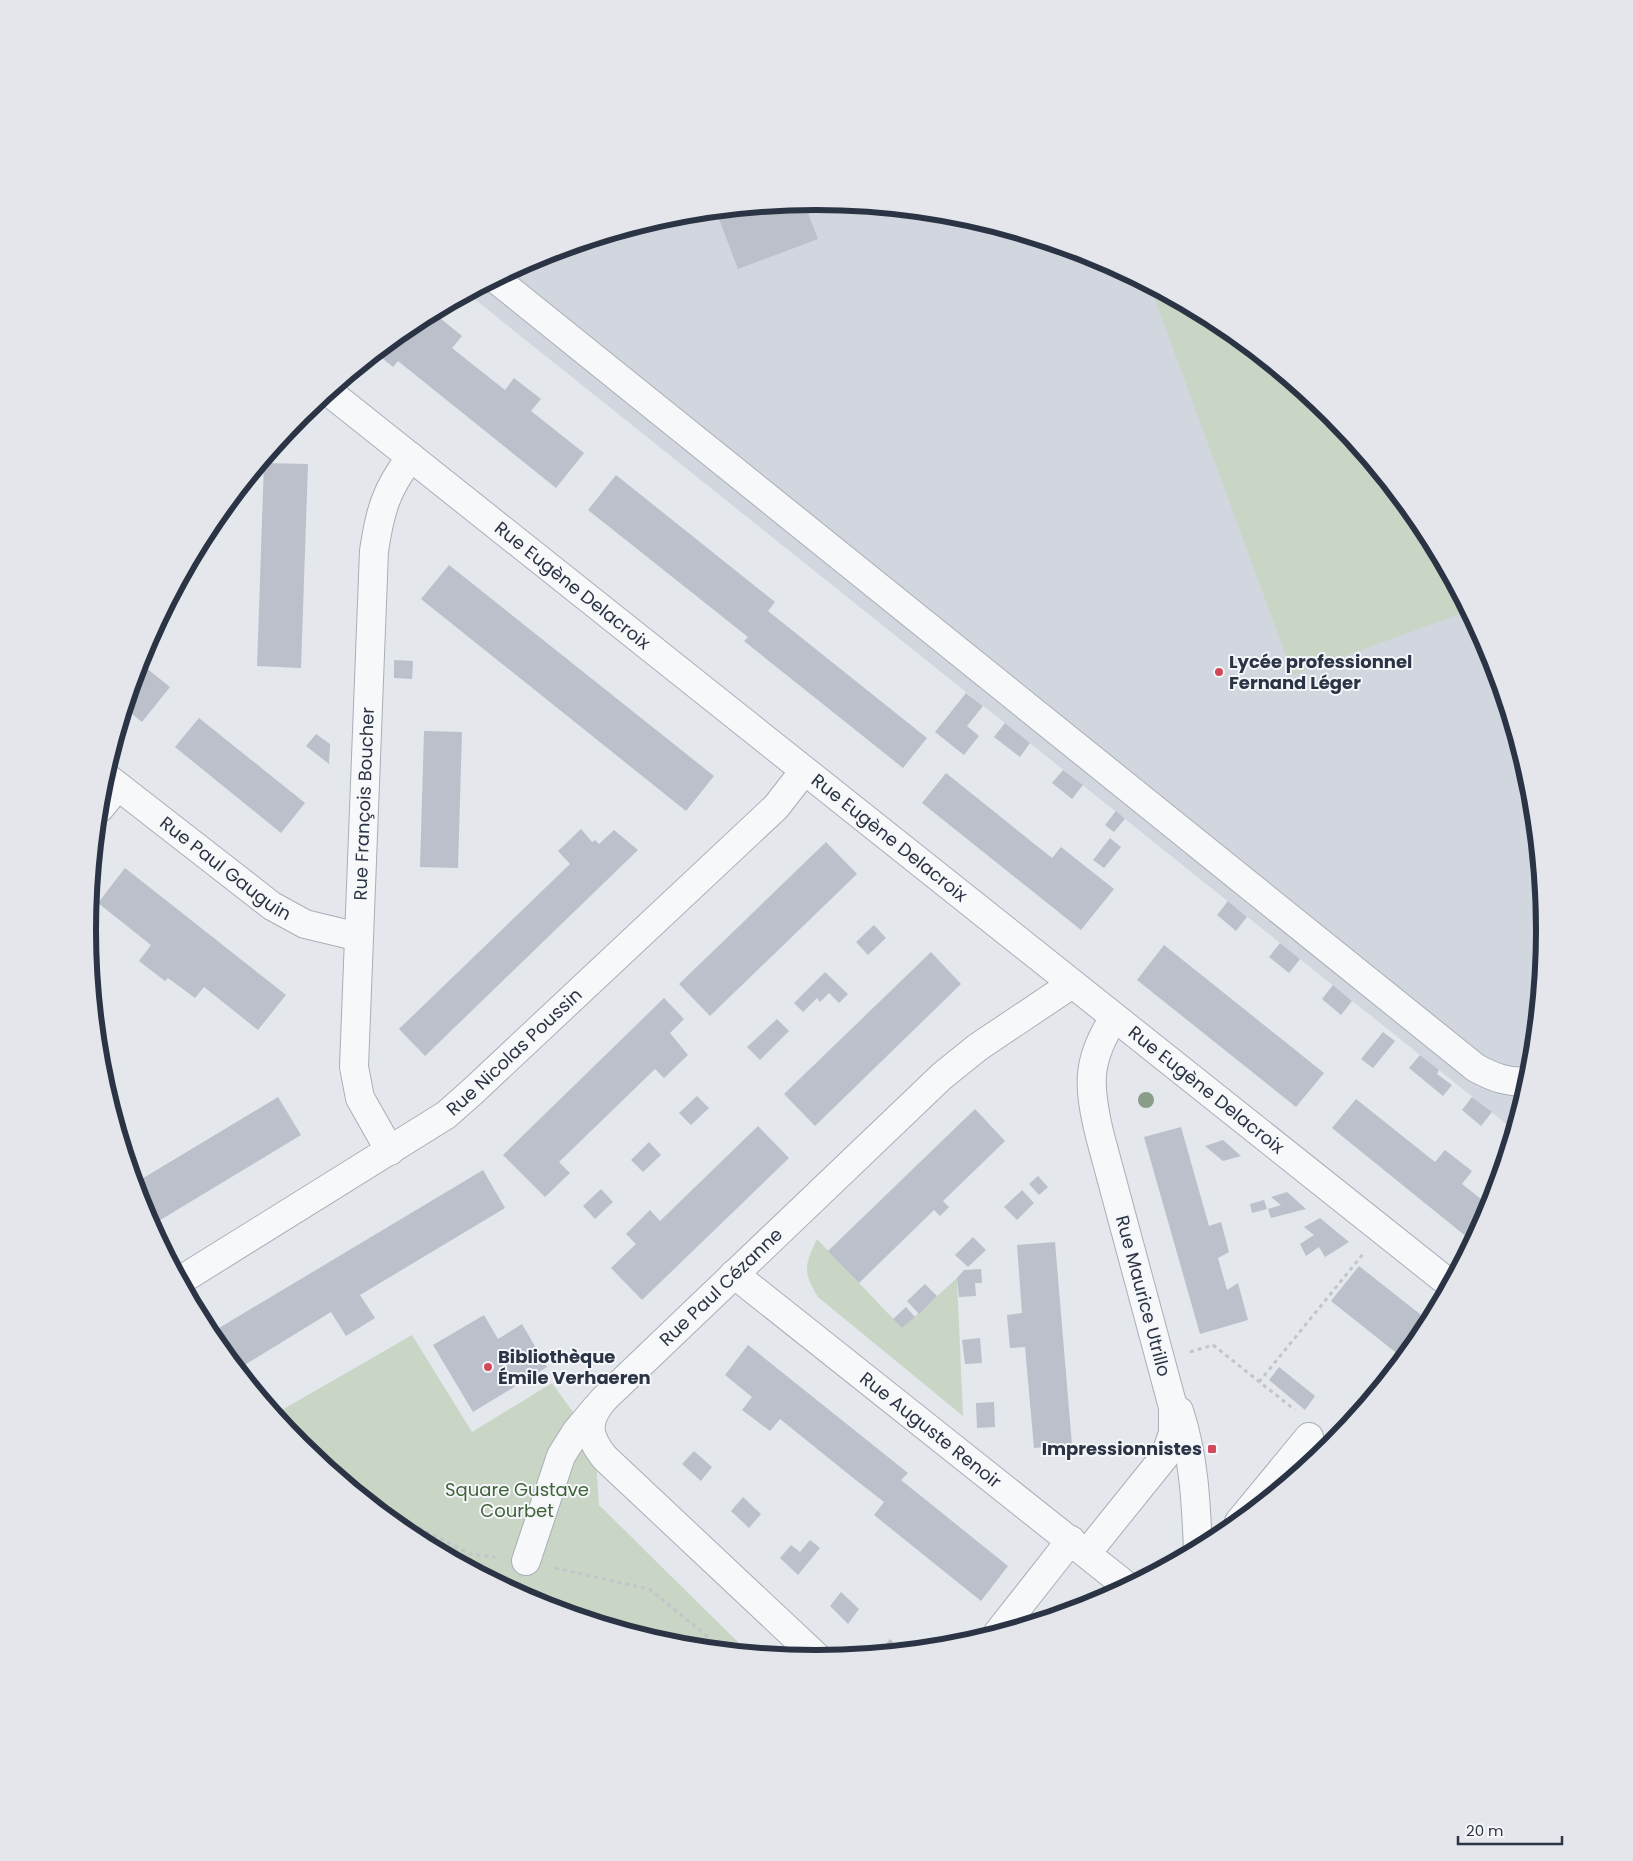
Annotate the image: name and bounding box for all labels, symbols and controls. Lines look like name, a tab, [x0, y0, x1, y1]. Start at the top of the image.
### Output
street label: Rue Eugène Delacroix	[489, 515, 656, 655]
place label: Lycée professionnel Fernand Léger	[1229, 649, 1412, 695]
marker: Lycée professionnel Fernand Léger	[1213, 666, 1225, 678]
street label: Rue François Boucher	[347, 706, 380, 901]
street label: Rue Eugène Delacroix	[806, 768, 973, 907]
street label: Rue Paul Gauguin	[155, 810, 296, 926]
street label: Rue Nicolas Poussin	[441, 982, 587, 1121]
street label: Rue Eugène Delacroix	[1123, 1020, 1290, 1160]
street label: Rue Maurice Utrillo	[1110, 1213, 1177, 1379]
street label: Rue Paul Cézanne	[654, 1222, 788, 1352]
place label: Bibliothèque Émile Verhaeren	[498, 1344, 651, 1390]
marker: Bibliothèque Émile Verhaeren	[482, 1361, 494, 1373]
street label: Rue Auguste Renoir	[855, 1366, 1007, 1494]
place label: Impressionnistes	[1042, 1436, 1202, 1461]
marker: Impressionnistes	[1206, 1443, 1218, 1455]
park label: Square Gustave Courbet	[445, 1477, 589, 1523]
scale bar	[1458, 1814, 1562, 1846]
text: 20 m	[1466, 1820, 1504, 1841]

